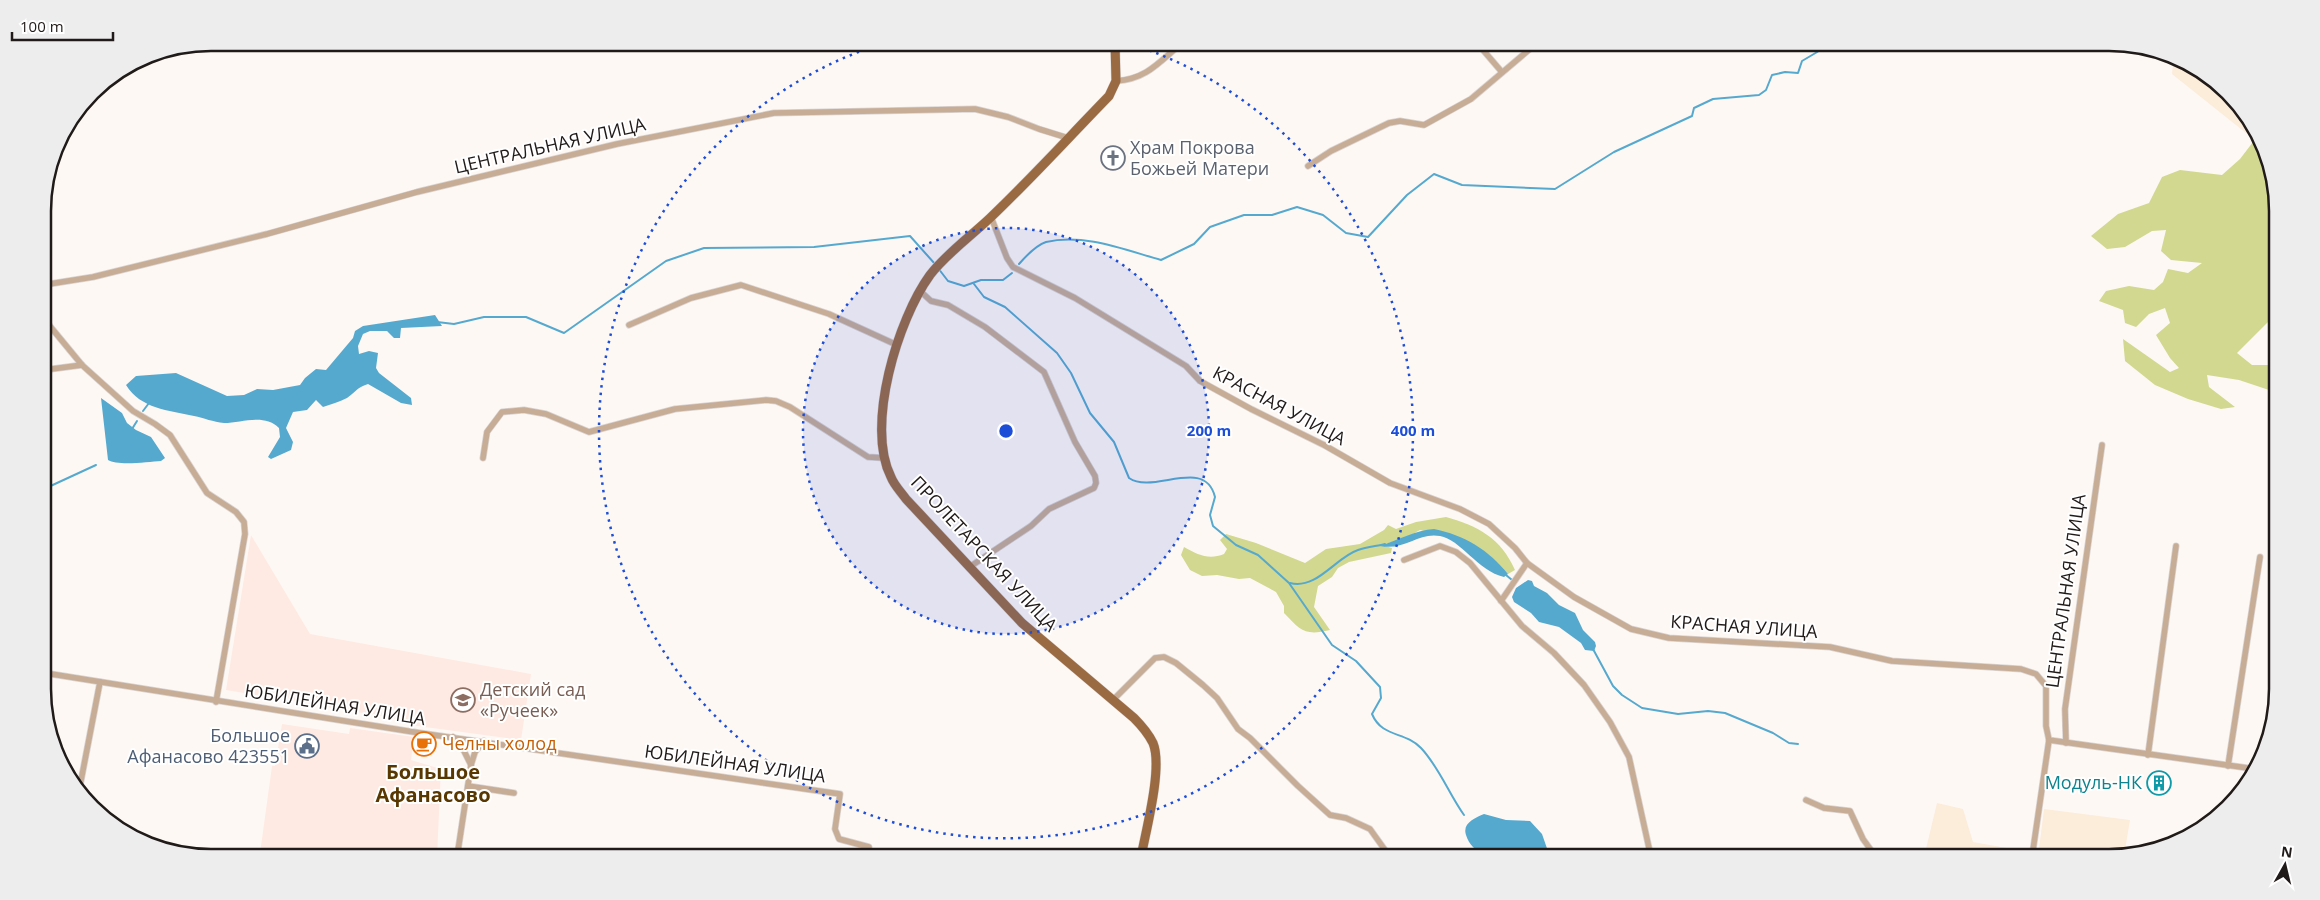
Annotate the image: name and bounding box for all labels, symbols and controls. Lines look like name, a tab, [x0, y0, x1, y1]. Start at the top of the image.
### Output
scale bar	[12, 10, 114, 42]
text: 100 m	[20, 16, 64, 36]
street label: ЦЕНТРАЛЬНАЯ УЛИЦА	[452, 111, 648, 179]
place label: Храм Покрова Божьей Матери	[1130, 135, 1269, 180]
church icon: Храм Покрова Божьей Матери	[1100, 145, 1126, 171]
street label: КРАСНАЯ УЛИЦА	[1209, 360, 1351, 451]
text: 200 m	[1187, 420, 1231, 440]
text: 400 m	[1391, 420, 1435, 440]
centre of rings	[997, 422, 1015, 440]
street label: ПРОЛЕТАРСКАЯ УЛИЦА	[906, 470, 1064, 637]
street label: ЦЕНТРАЛЬНАЯ УЛИЦА	[2040, 492, 2091, 689]
street label: КРАСНАЯ УЛИЦА	[1670, 609, 1819, 643]
place label: Детский сад «Ручеек»	[480, 677, 585, 722]
street label: ЮБИЛЕЙНАЯ УЛИЦА	[243, 678, 428, 730]
school or university icon: Детский сад «Ручеек»	[450, 687, 476, 713]
place label: Большое Афанасово 423551	[127, 723, 290, 768]
cafe icon: Челны холод	[411, 731, 437, 757]
place label: Челны холод	[442, 731, 557, 755]
public building icon: Большое Афанасово 423551	[294, 733, 320, 759]
street label: ЮБИЛЕЙНАЯ УЛИЦА	[643, 738, 828, 788]
district label: Большое Афанасово	[375, 758, 491, 808]
place label: Модуль-НК	[2045, 770, 2142, 794]
building icon: Модуль-НК	[2146, 770, 2172, 796]
north arrow	[2260, 840, 2310, 890]
text: N	[2280, 841, 2294, 862]

